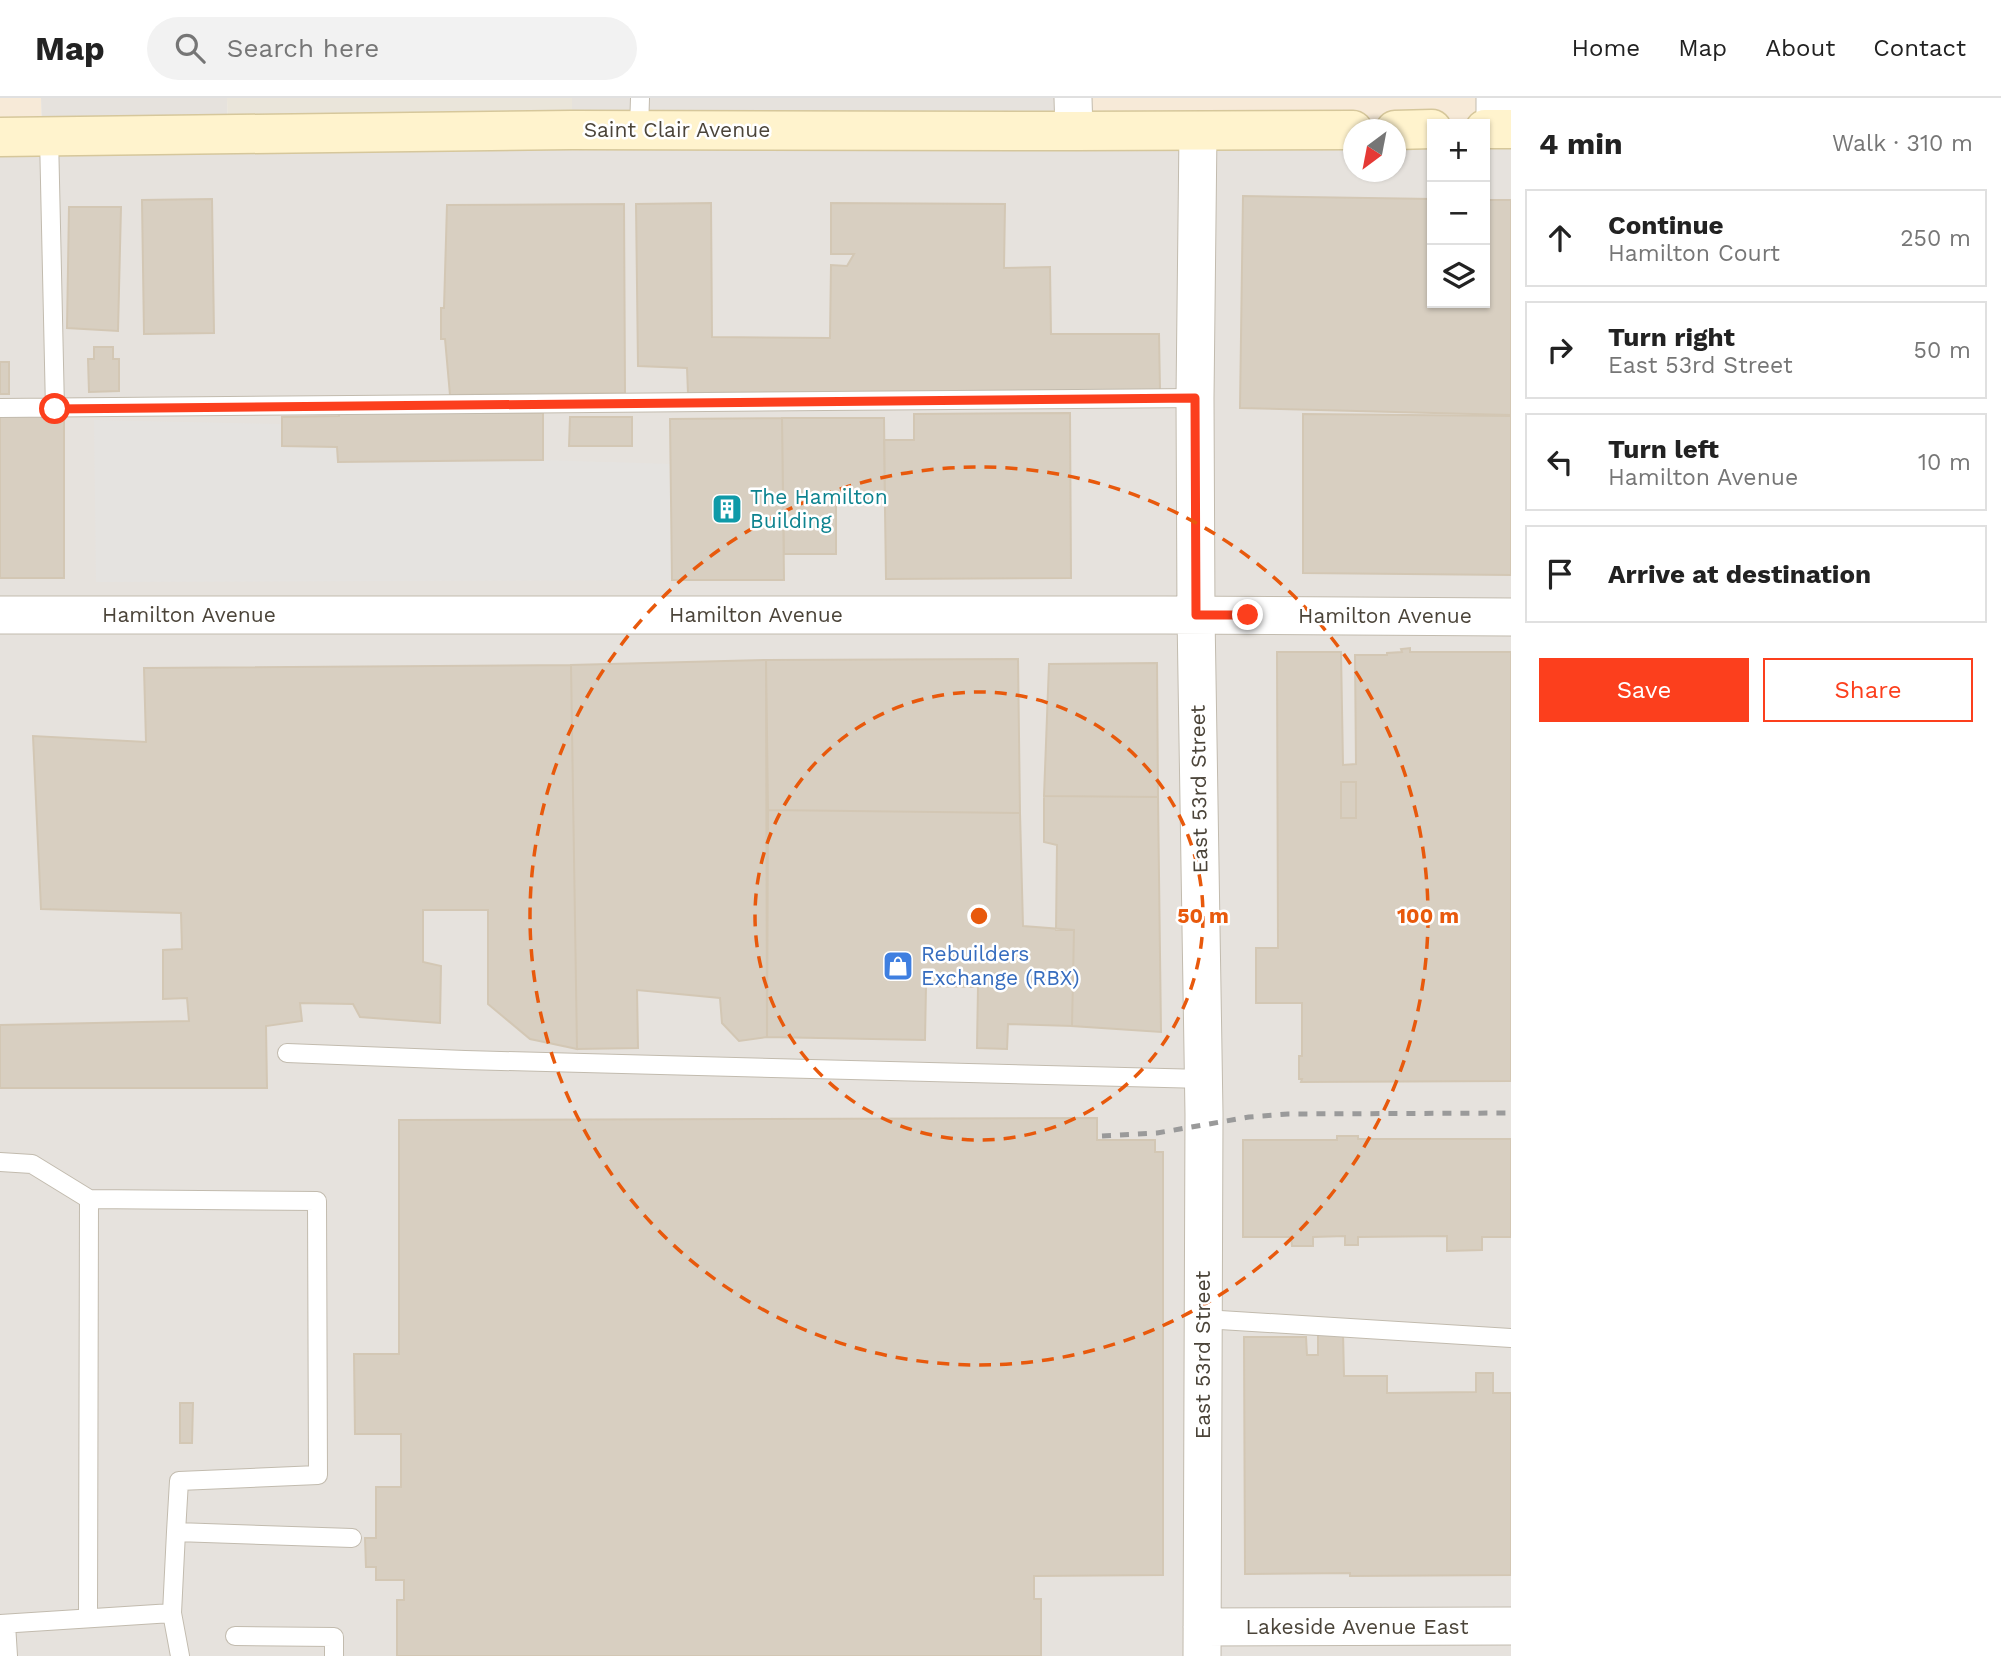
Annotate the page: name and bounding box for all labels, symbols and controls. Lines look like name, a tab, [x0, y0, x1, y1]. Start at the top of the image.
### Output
search box	[147, 17, 637, 80]
text: Map	[35, 29, 105, 68]
icon: search	[171, 29, 209, 67]
text: Search here	[227, 33, 379, 63]
text: Home	[1572, 34, 1640, 62]
text: Map	[1678, 34, 1727, 62]
text: About	[1765, 34, 1835, 62]
text: Contact	[1873, 34, 1966, 62]
street label: Saint Clair Avenue	[584, 117, 770, 142]
north arrow	[1343, 119, 1406, 182]
map controls	[1427, 119, 1490, 308]
button: +	[1427, 119, 1490, 182]
text: 4 min	[1539, 126, 1623, 161]
text: Walk · 310 m	[1832, 130, 1973, 157]
button: −	[1427, 182, 1490, 245]
text: Continue	[1608, 210, 1724, 240]
icon: ahead	[1541, 219, 1579, 257]
text: 250 m	[1900, 225, 1971, 252]
text: Hamilton Court	[1608, 240, 1780, 267]
button: layers	[1427, 245, 1490, 308]
text: Turn right	[1608, 322, 1735, 352]
icon: right	[1541, 331, 1579, 369]
text: 50 m	[1914, 337, 1971, 364]
text: East 53rd Street	[1608, 352, 1793, 379]
route start	[39, 393, 70, 424]
text: Turn left	[1608, 434, 1719, 464]
icon: left	[1541, 443, 1579, 481]
text: 10 m	[1918, 449, 1971, 476]
text: Hamilton Avenue	[1608, 464, 1798, 491]
place label: The Hamilton Building	[750, 484, 888, 533]
building icon: The Hamilton Building	[710, 492, 744, 526]
icon: arrive	[1541, 555, 1579, 593]
text: Arrive at destination	[1608, 559, 1871, 589]
route end	[1232, 599, 1263, 630]
street label: Hamilton Avenue	[102, 602, 276, 627]
street label: Hamilton Avenue	[669, 602, 843, 627]
street label: Hamilton Avenue	[1298, 603, 1472, 628]
button: Save	[1539, 658, 1749, 722]
button: Share	[1763, 658, 1973, 722]
street label: East 53rd Street	[1185, 704, 1212, 873]
text: 50 m	[1177, 903, 1229, 928]
text: 100 m	[1397, 903, 1459, 928]
centre of rings	[967, 904, 991, 928]
place label: Rebuilders Exchange (RBX)	[921, 941, 1080, 990]
shop icon: Rebuilders Exchange (RBX)	[881, 949, 915, 983]
street label: East 53rd Street	[1190, 1271, 1215, 1439]
street label: Lakeside Avenue East	[1246, 1614, 1469, 1639]

